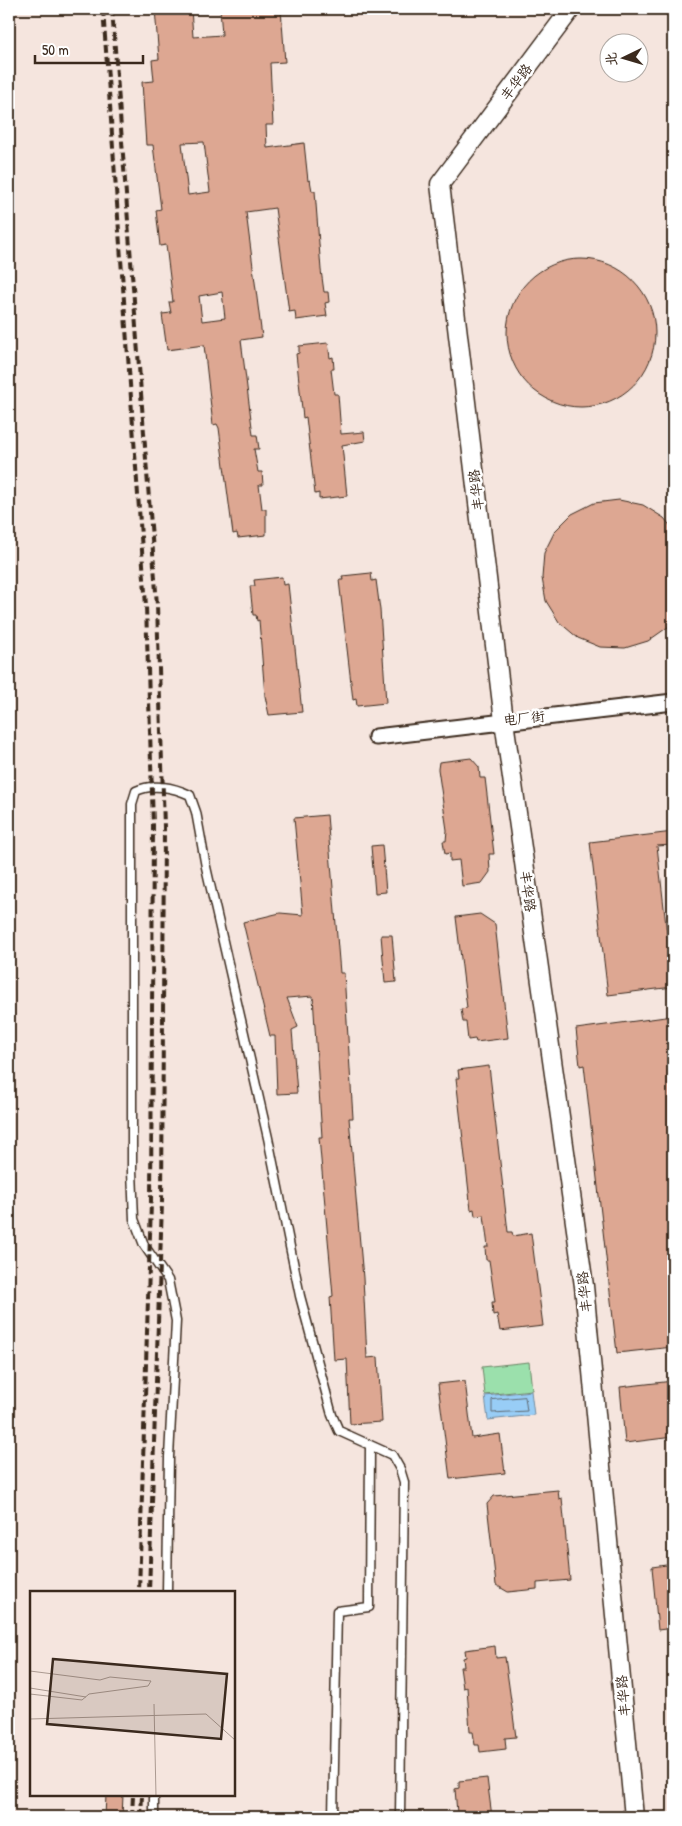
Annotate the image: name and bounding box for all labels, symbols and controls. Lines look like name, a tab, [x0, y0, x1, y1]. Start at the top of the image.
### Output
scale bar	[35, 32, 142, 64]
north arrow	[600, 32, 650, 82]
text: 50 m	[42, 39, 69, 60]
text: 北	[600, 51, 621, 67]
street label: 丰华路	[495, 59, 536, 104]
street label: 丰华路	[464, 468, 487, 512]
street label: 电厂街	[502, 706, 546, 729]
street label: 丰华路	[516, 869, 541, 913]
street label: 丰华路	[572, 1270, 595, 1314]
inset map	[30, 1591, 235, 1796]
street label: 丰华路	[611, 1674, 634, 1718]

